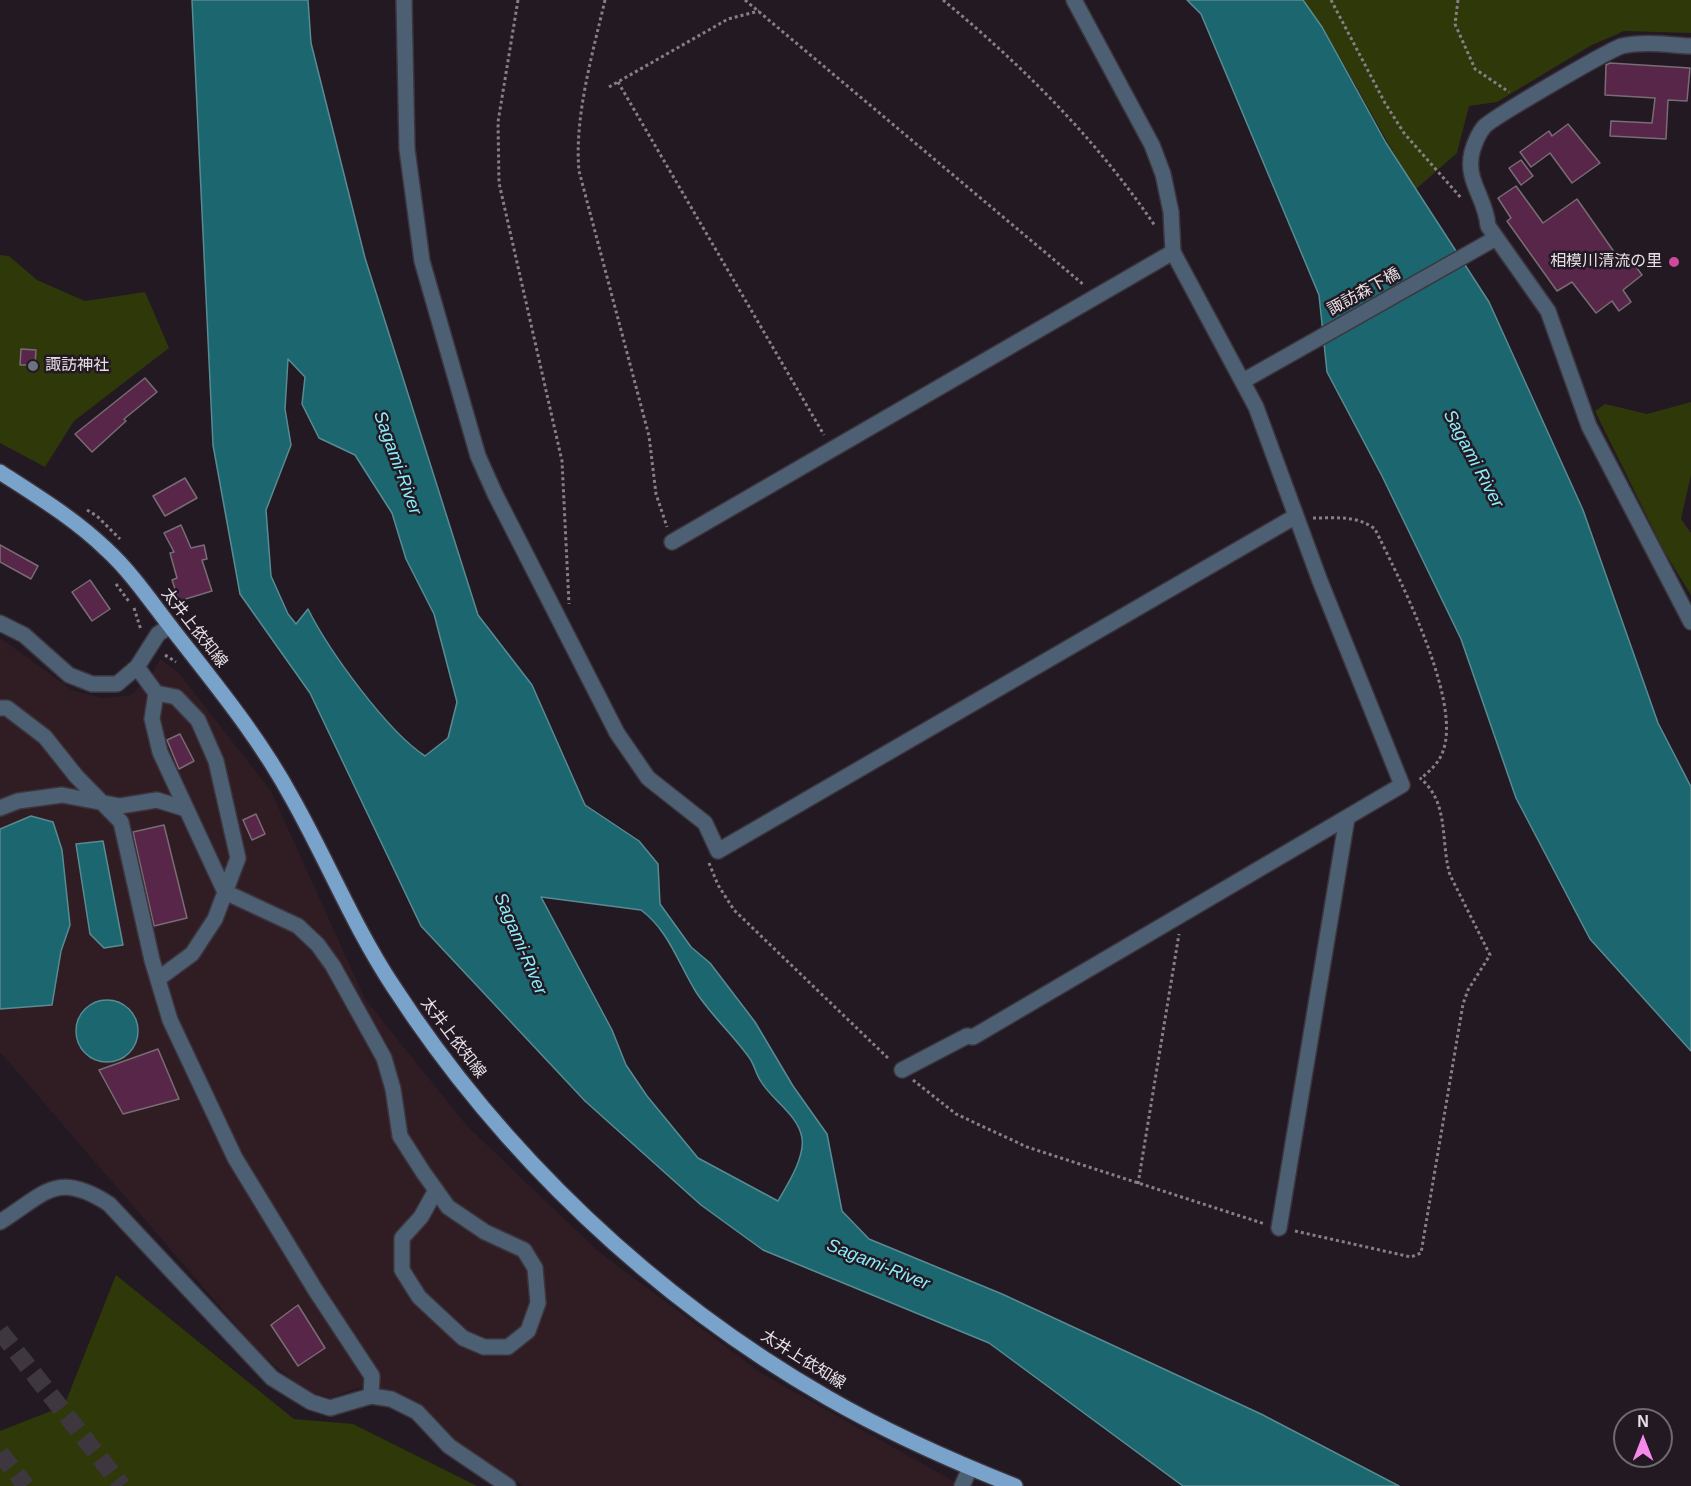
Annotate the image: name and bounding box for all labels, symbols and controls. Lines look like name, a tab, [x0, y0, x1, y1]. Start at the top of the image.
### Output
place label: 相模川清流の里	[1550, 252, 1662, 272]
marker: 相模川清流の里	[1667, 255, 1681, 269]
street label: 諏訪森下橋	[1324, 264, 1404, 320]
place label: 諏訪神社	[45, 356, 109, 376]
marker: 諏訪神社	[26, 359, 40, 373]
water label: Sagami River	[1438, 406, 1508, 512]
water label: Sagami-River	[368, 408, 426, 518]
street label: 太井上依知線	[157, 584, 231, 672]
water label: Sagami-River	[489, 890, 551, 998]
street label: 太井上依知線	[416, 994, 490, 1082]
water label: Sagami-River	[823, 1235, 933, 1295]
street label: 太井上依知線	[757, 1326, 849, 1394]
north arrow	[1613, 1408, 1673, 1468]
text: N	[1637, 1413, 1649, 1430]

